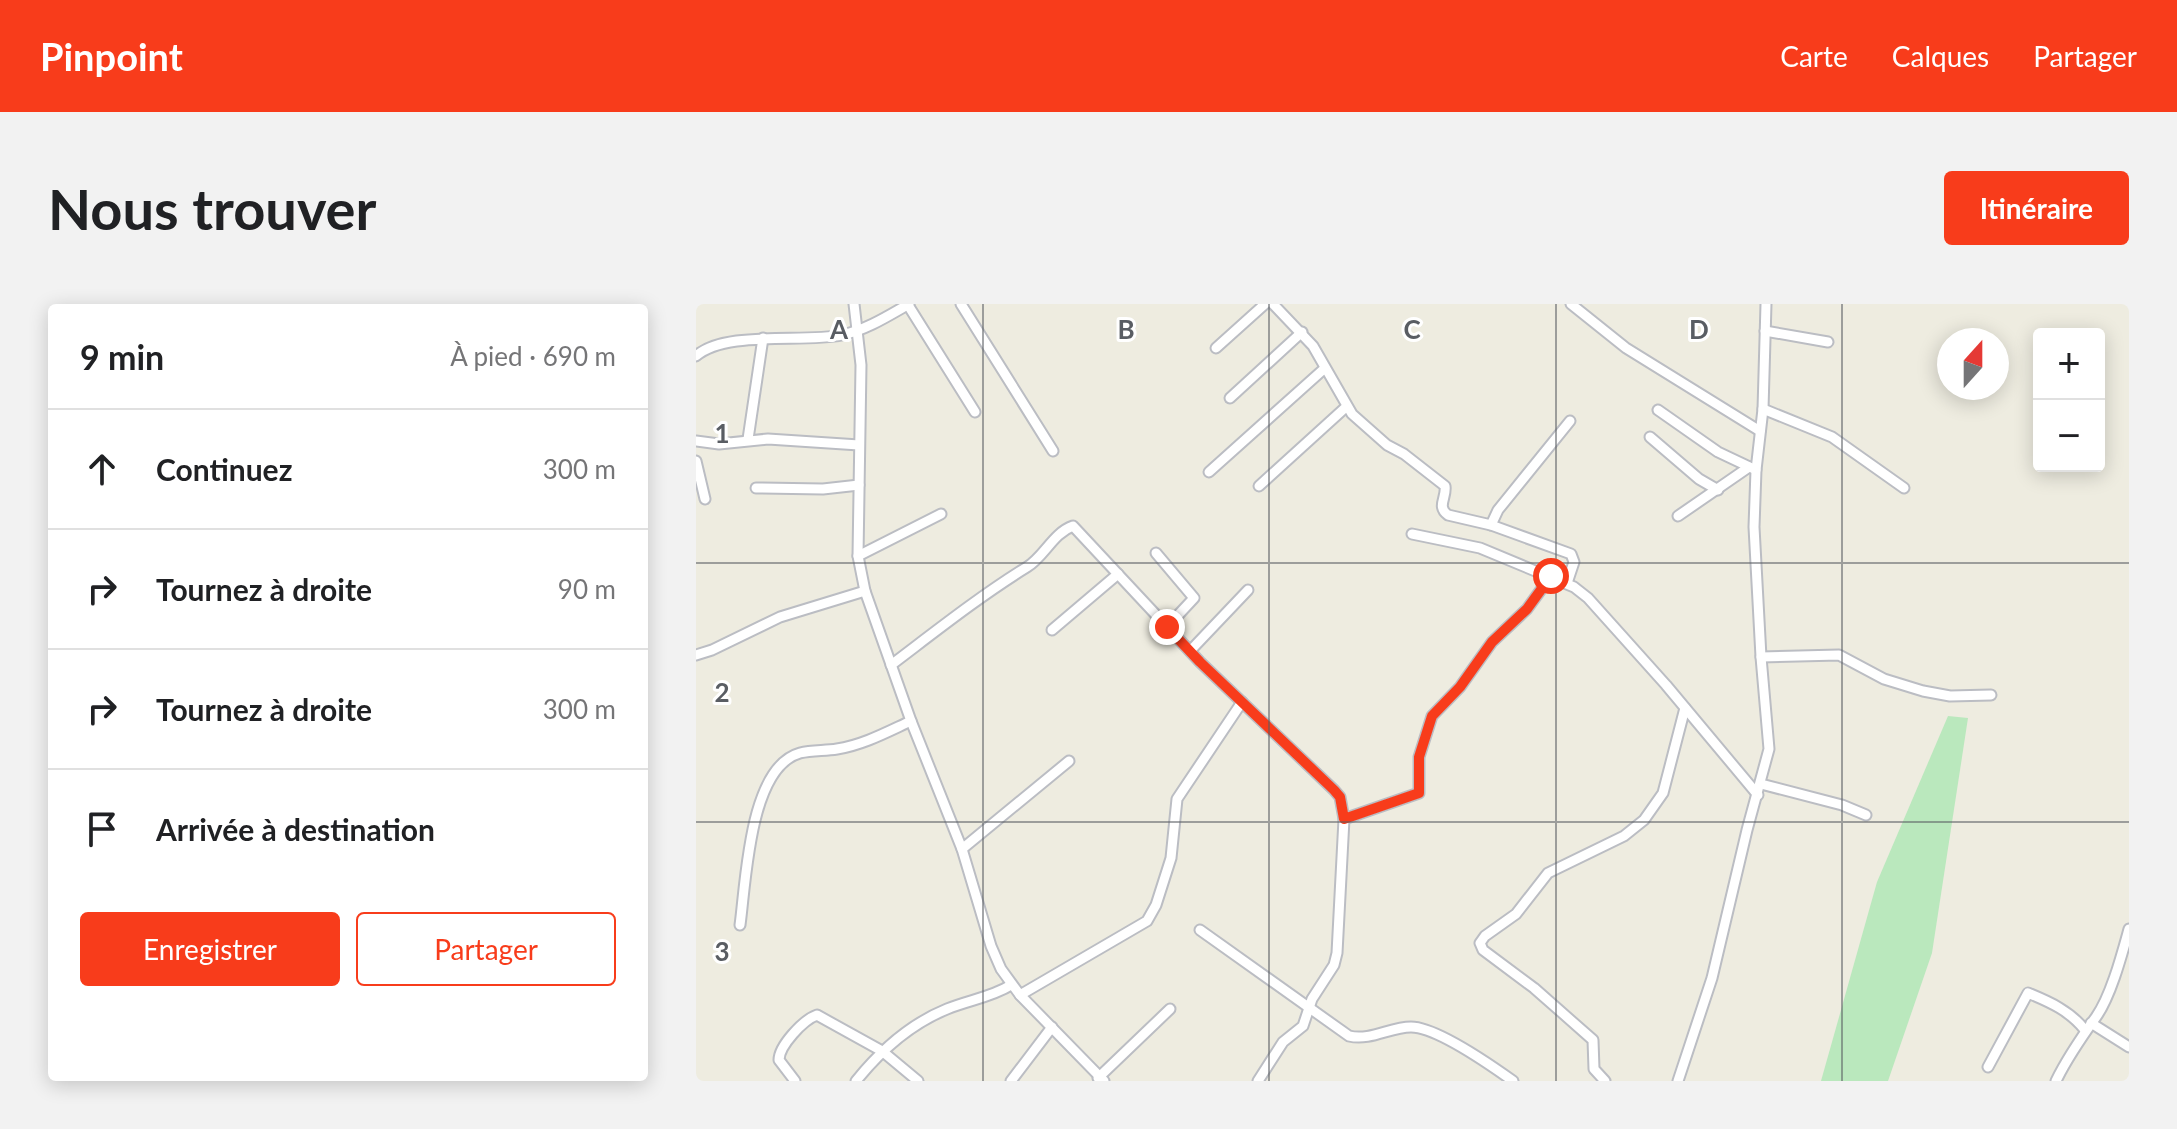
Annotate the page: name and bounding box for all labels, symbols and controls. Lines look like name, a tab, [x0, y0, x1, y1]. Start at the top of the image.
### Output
text: Pinpoint	[40, 33, 183, 79]
text: Carte	[1780, 39, 1848, 73]
text: Calques	[1892, 39, 1989, 73]
text: Partager	[2033, 39, 2137, 73]
button: Itinéraire	[1944, 171, 2129, 245]
text: Nous trouver	[48, 175, 376, 242]
text: A	[829, 313, 849, 345]
text: B	[1117, 313, 1135, 345]
text: C	[1403, 313, 1421, 345]
text: D	[1689, 313, 1709, 345]
north arrow	[1937, 328, 2009, 400]
map controls	[2033, 328, 2105, 472]
button: +	[2033, 328, 2105, 400]
text: 9 min	[80, 336, 164, 377]
text: À pied · 690 m	[450, 340, 616, 372]
button: −	[2033, 400, 2105, 472]
text: 1	[714, 417, 730, 449]
icon: ahead	[80, 447, 124, 491]
text: Continuez	[156, 451, 292, 487]
text: 300 m	[543, 453, 616, 485]
route start	[1533, 558, 1569, 594]
icon: right	[80, 567, 124, 611]
text: Tournez à droite	[156, 571, 372, 607]
text: 90 m	[558, 573, 616, 605]
route end	[1149, 609, 1185, 645]
text: 2	[714, 676, 730, 708]
icon: right	[80, 687, 124, 731]
text: Tournez à droite	[156, 691, 372, 727]
text: 300 m	[543, 693, 616, 725]
icon: arrive	[80, 807, 124, 851]
text: Arrivée à destination	[156, 811, 435, 847]
button: Enregistrer	[80, 912, 340, 986]
button: Partager	[356, 912, 616, 986]
text: 3	[714, 935, 730, 967]

